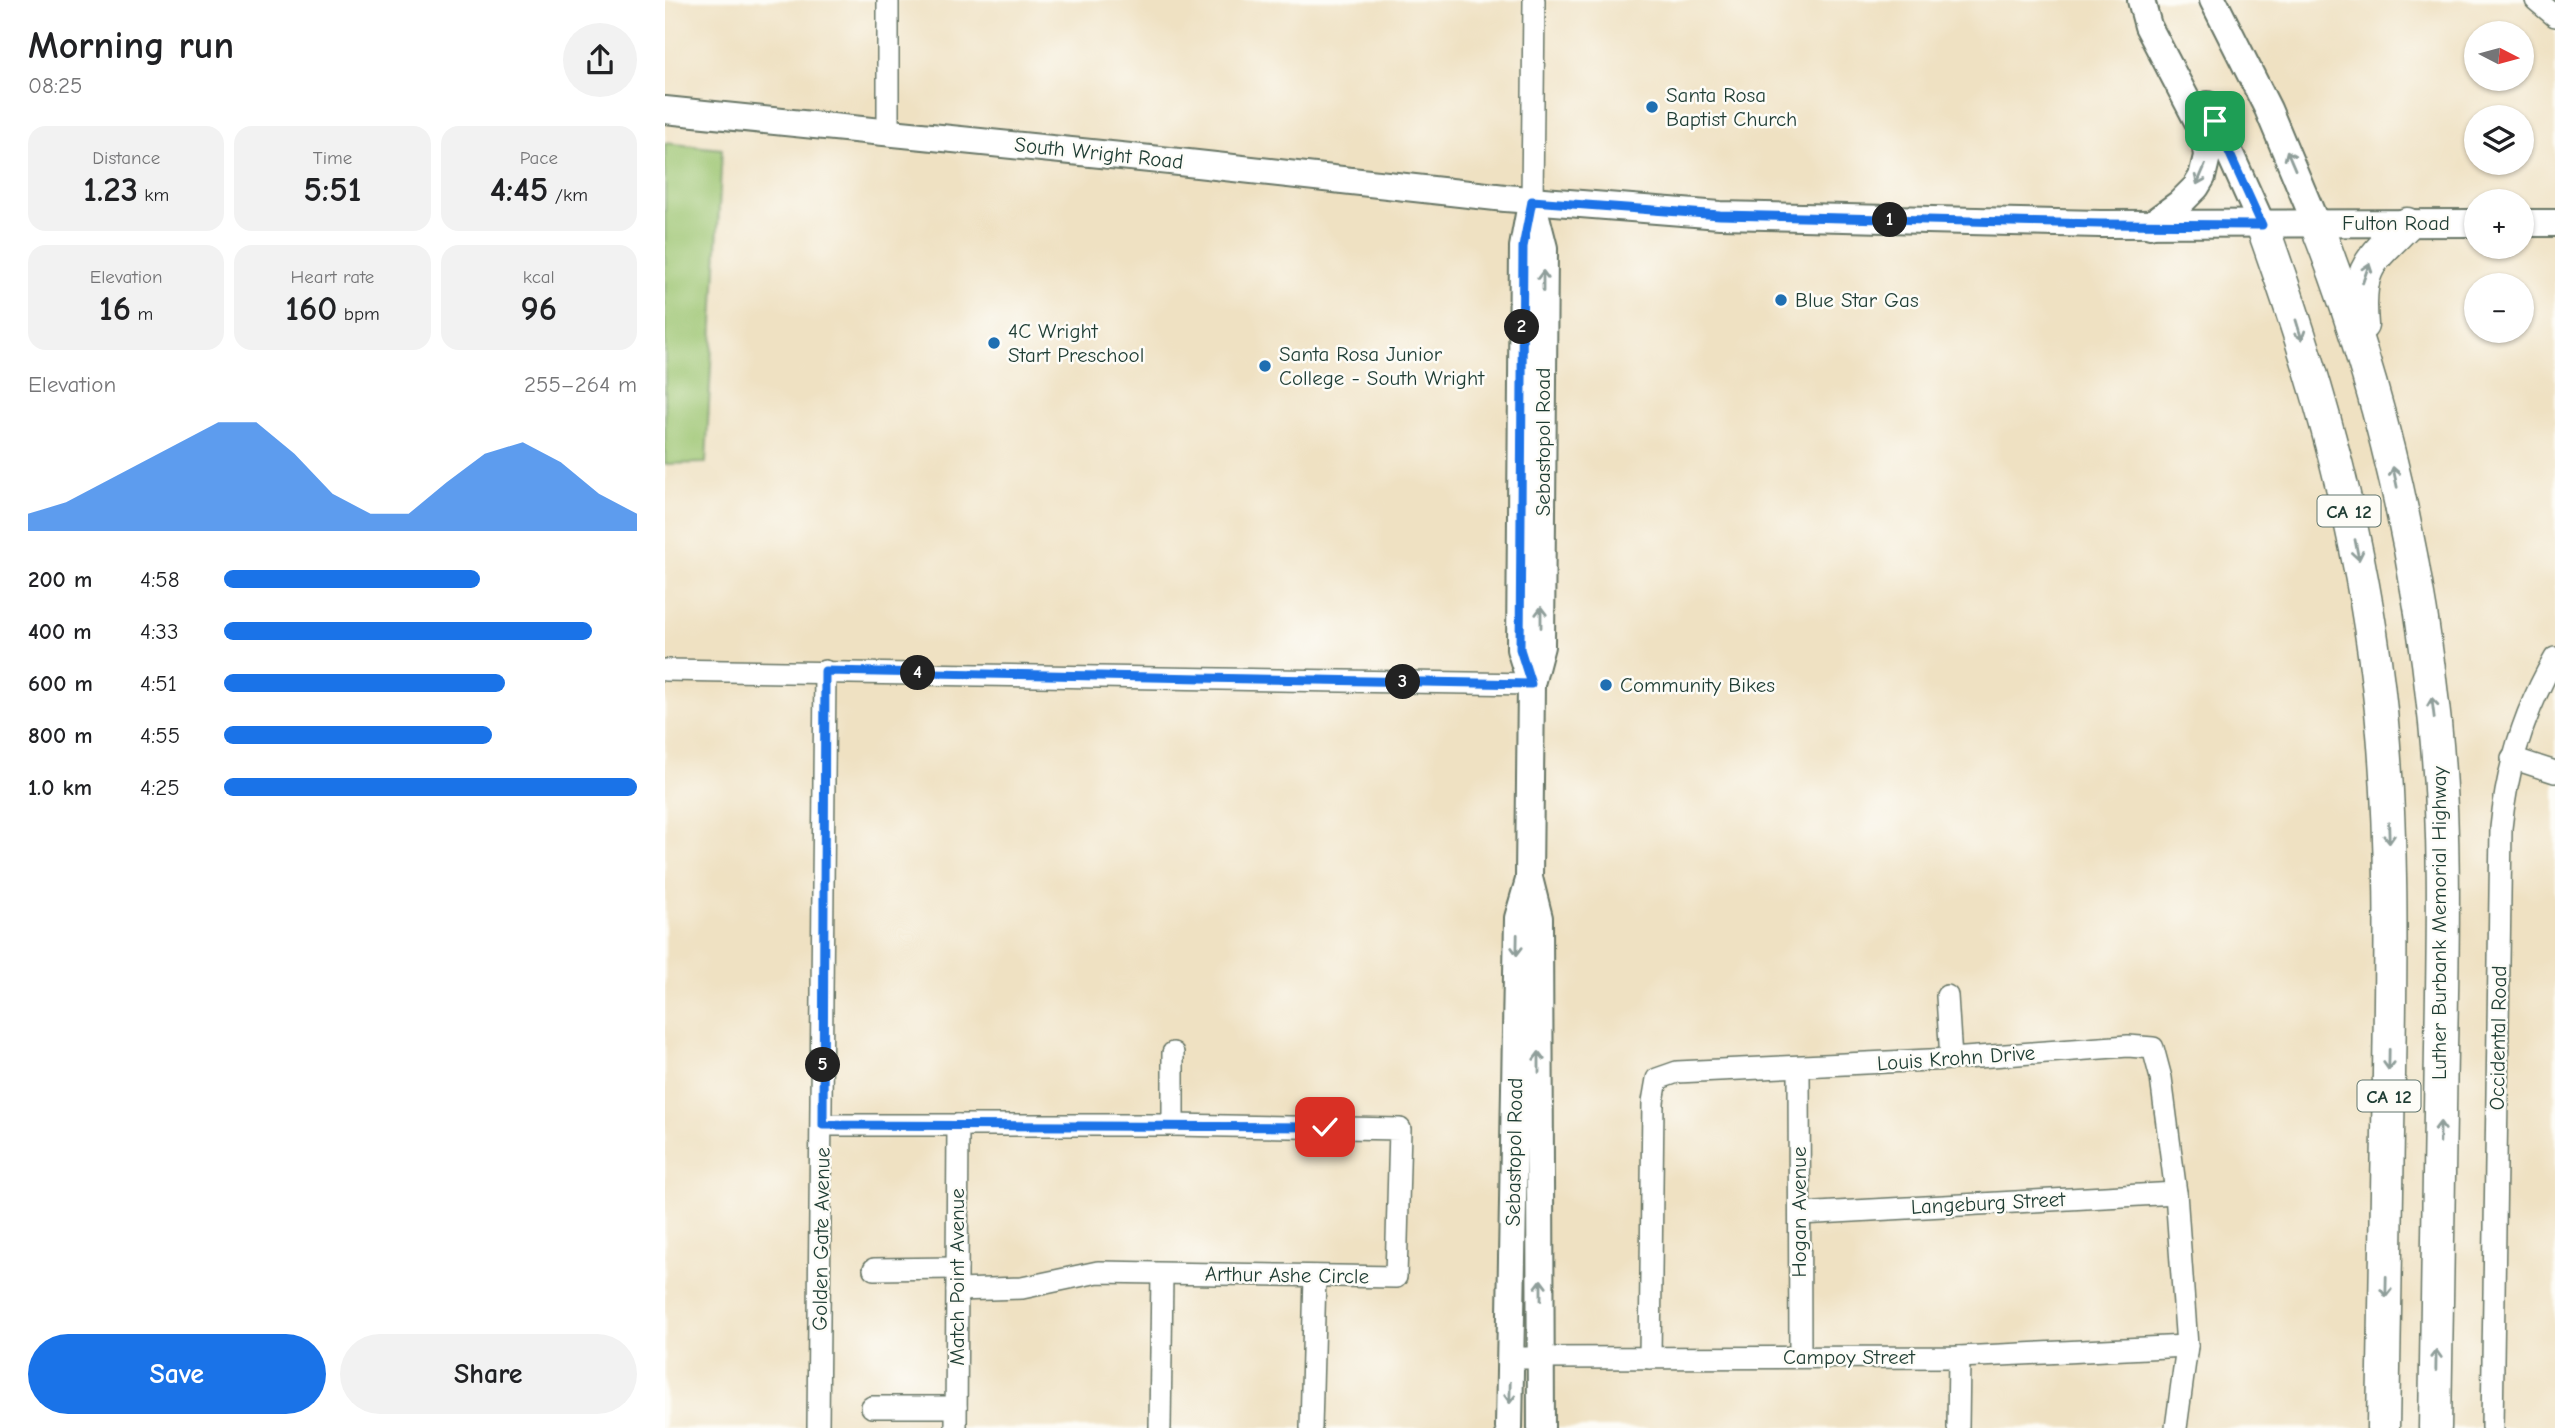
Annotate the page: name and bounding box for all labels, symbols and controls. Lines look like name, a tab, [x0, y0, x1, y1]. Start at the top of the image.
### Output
north arrow	[2464, 21, 2534, 91]
map controls	[2464, 21, 2534, 343]
button: share	[563, 23, 637, 97]
text: Morning run	[28, 24, 234, 68]
text: 08:25	[28, 72, 83, 99]
place label: Santa Rosa Baptist Church	[1666, 83, 1797, 131]
pin	[2185, 91, 2245, 151]
marker: Santa Rosa Baptist Church	[1644, 99, 1660, 115]
icon: arrive	[2196, 102, 2234, 140]
button: layers	[2464, 105, 2534, 175]
street label: South Wright Road	[1013, 132, 1185, 174]
text: Distance	[92, 147, 160, 169]
text: Time	[313, 147, 352, 169]
text: Pace	[520, 147, 558, 169]
one-way arrow	[2283, 150, 2296, 172]
one-way arrow	[2194, 163, 2207, 185]
text: 1.23	[83, 169, 138, 210]
text: 5:51	[303, 169, 362, 210]
text: 4:45	[490, 169, 548, 210]
text: km	[138, 184, 169, 206]
text: /km	[548, 184, 588, 206]
button: +	[2464, 189, 2534, 259]
pin: 1	[1873, 202, 1907, 238]
text: 1	[1886, 208, 1893, 230]
street label: Fulton Road	[2342, 211, 2450, 235]
one-way arrow	[2361, 262, 2373, 284]
text: Elevation	[90, 266, 163, 288]
text: Heart rate	[291, 266, 374, 288]
text: kcal	[523, 266, 555, 288]
one-way arrow	[1536, 270, 1550, 293]
button: −	[2464, 273, 2534, 343]
text: 16	[99, 288, 131, 329]
text: 160	[285, 288, 337, 329]
text: 96	[521, 288, 557, 329]
place label: Blue Star Gas	[1795, 288, 1919, 312]
marker: Blue Star Gas	[1773, 292, 1789, 308]
text: m	[131, 303, 153, 325]
text: bpm	[337, 303, 380, 325]
pin: 2	[1505, 310, 1539, 344]
text: 2	[1517, 315, 1526, 337]
place label: 4C Wright Start Preschool	[1008, 319, 1144, 367]
one-way arrow	[2294, 319, 2307, 341]
marker: 4C Wright Start Preschool	[986, 335, 1002, 351]
place label: Santa Rosa Junior College - South Wright	[1279, 342, 1485, 390]
marker: Santa Rosa Junior College - South Wright	[1257, 358, 1273, 374]
street label: Sebastopol Road	[1531, 368, 1555, 516]
text: Elevation	[28, 371, 116, 398]
text: 255–264 m	[524, 371, 637, 398]
one-way arrow	[2387, 466, 2401, 489]
road number: CA 12	[2317, 496, 2381, 526]
one-way arrow	[2350, 538, 2364, 561]
text: 200 m	[28, 566, 92, 593]
text: 4:58	[140, 566, 180, 593]
one-way arrow	[1534, 606, 1548, 629]
text: 400 m	[28, 618, 92, 645]
text: 4:33	[140, 618, 179, 645]
pin: 4	[901, 656, 935, 690]
text: 4	[913, 661, 922, 683]
pin: 3	[1385, 664, 1421, 700]
text: 600 m	[28, 670, 93, 697]
text: 4:51	[140, 670, 177, 697]
text: 3	[1398, 670, 1407, 692]
place label: Community Bikes	[1620, 673, 1775, 697]
marker: Community Bikes	[1598, 677, 1614, 693]
one-way arrow	[2427, 697, 2440, 720]
text: 800 m	[28, 722, 93, 749]
text: 4:55	[140, 722, 180, 749]
street label: Luther Burbank Memorial Highway	[2427, 765, 2451, 1080]
text: 1.0 km	[28, 774, 92, 801]
text: 4:25	[140, 774, 180, 801]
one-way arrow	[2383, 821, 2396, 844]
one-way arrow	[1511, 933, 1524, 956]
street label: Occidental Road	[2485, 965, 2511, 1111]
street label: Louis Krohn Drive	[1876, 1041, 2036, 1075]
pin: 5	[805, 1048, 841, 1082]
one-way arrow	[2382, 1048, 2396, 1071]
one-way arrow	[1532, 1051, 1546, 1074]
text: 5	[817, 1053, 828, 1075]
street label: Sebastopol Road	[1501, 1077, 1527, 1227]
road number: CA 12	[2357, 1080, 2421, 1112]
pin	[1295, 1097, 1355, 1157]
icon: check	[1306, 1108, 1344, 1146]
one-way arrow	[2433, 1121, 2446, 1144]
street label: Golden Gate Avenue	[807, 1147, 835, 1331]
street label: Hogan Avenue	[1787, 1147, 1811, 1277]
street label: Langeburg Street	[1910, 1187, 2067, 1219]
street label: Match Point Avenue	[945, 1188, 969, 1366]
street label: Arthur Ashe Circle	[1205, 1262, 1369, 1288]
one-way arrow	[2379, 1276, 2392, 1299]
one-way arrow	[1534, 1279, 1547, 1302]
button: Save	[28, 1334, 326, 1414]
button: Share	[340, 1334, 637, 1414]
street label: Campoy Street	[1783, 1345, 1916, 1369]
one-way arrow	[2429, 1349, 2443, 1372]
one-way arrow	[1503, 1381, 1517, 1404]

